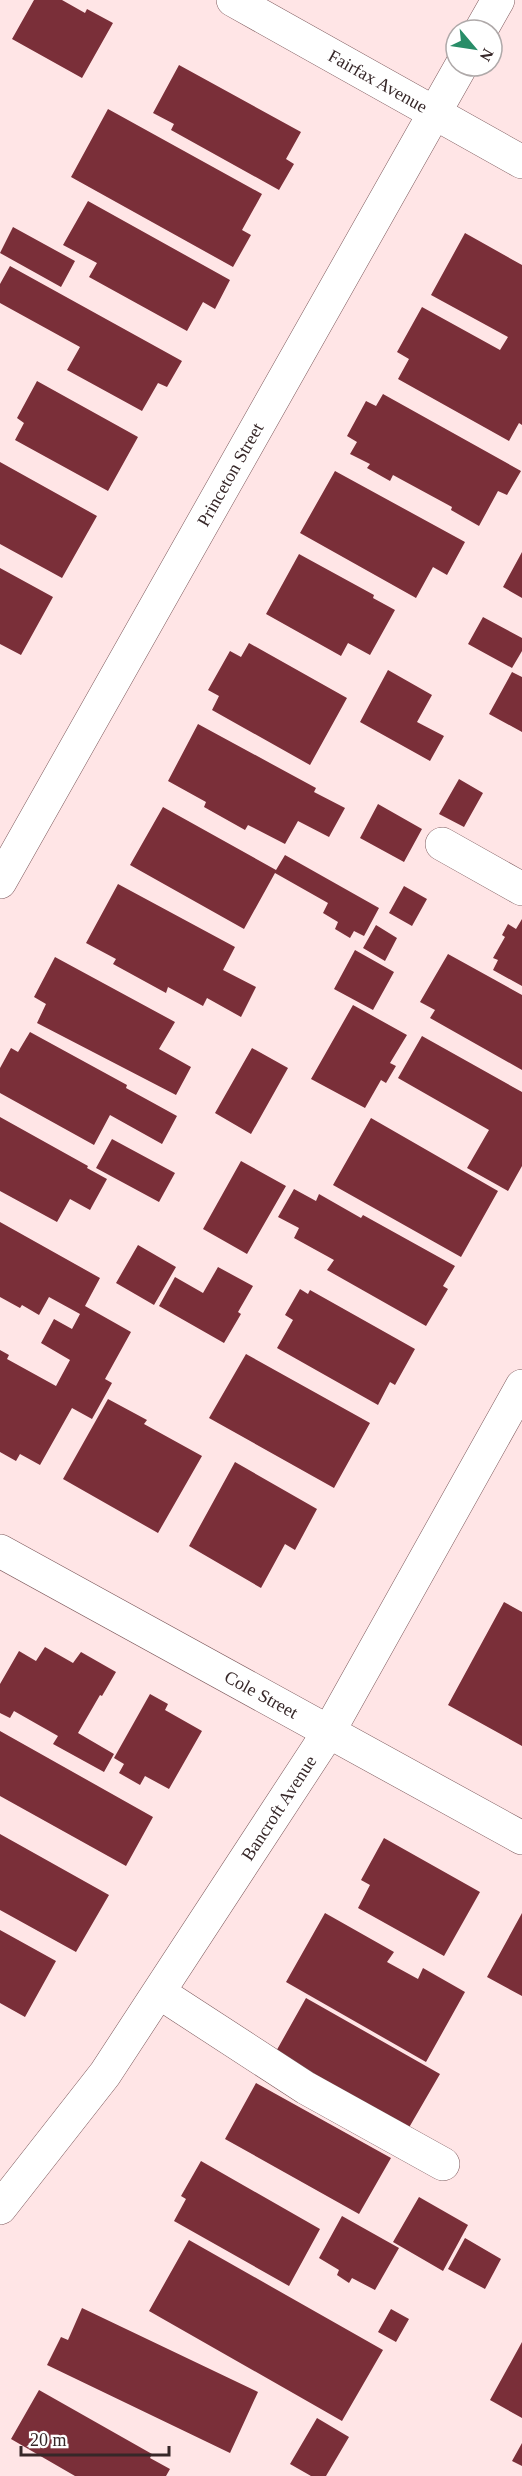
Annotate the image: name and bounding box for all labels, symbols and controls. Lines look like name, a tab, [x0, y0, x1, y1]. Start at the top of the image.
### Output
north arrow	[444, 18, 504, 78]
street label: Fairfax Avenue	[325, 45, 431, 117]
text: N	[476, 46, 497, 65]
street label: Princeton Street	[193, 419, 267, 530]
street label: Cole Street	[221, 1666, 301, 1723]
street label: Bancroft Avenue	[237, 1752, 320, 1864]
scale bar	[21, 2419, 170, 2457]
text: 20 m	[30, 2430, 67, 2450]

